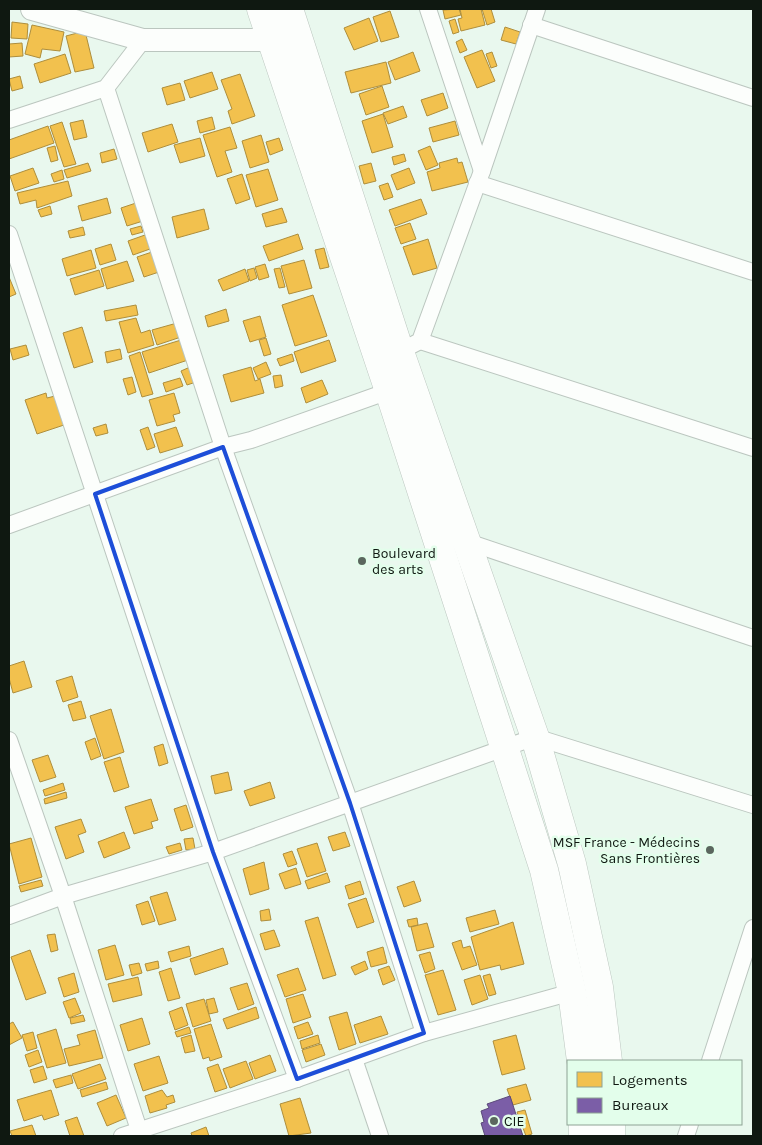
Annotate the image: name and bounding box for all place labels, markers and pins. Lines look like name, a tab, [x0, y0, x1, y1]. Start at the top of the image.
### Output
place label: Boulevard des arts	[372, 545, 436, 578]
marker: Boulevard des arts	[356, 555, 368, 567]
place label: MSF France - Médecins Sans Frontières	[553, 834, 700, 867]
marker: MSF France - Médecins Sans Frontières	[704, 844, 716, 856]
place label: CIE	[504, 1113, 524, 1130]
marker: CIE	[488, 1115, 500, 1127]

